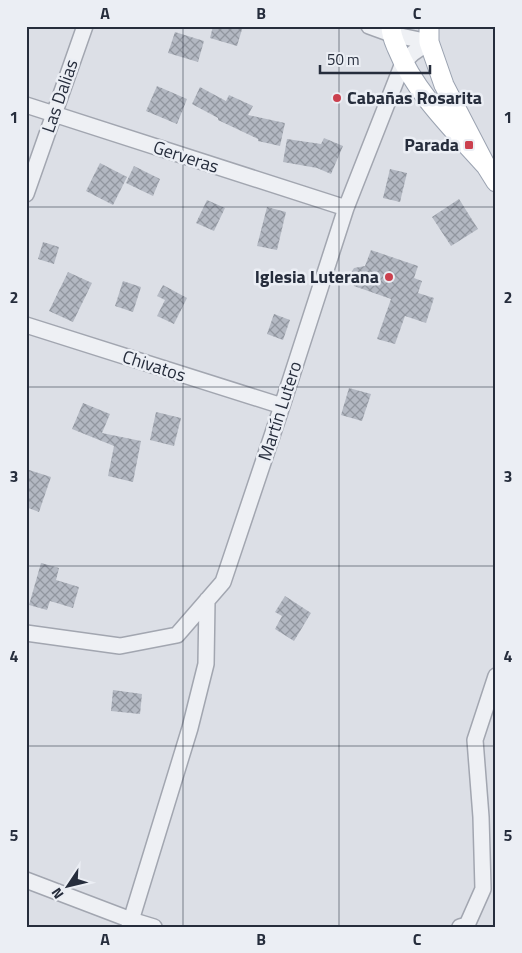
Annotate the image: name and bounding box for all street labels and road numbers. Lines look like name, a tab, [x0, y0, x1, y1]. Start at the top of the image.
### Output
street label: Las Dalias	[34, 55, 85, 136]
street label: Gerveras	[150, 133, 222, 180]
street label: Chivatos	[119, 343, 189, 388]
street label: Martín Lutero	[251, 358, 308, 464]

